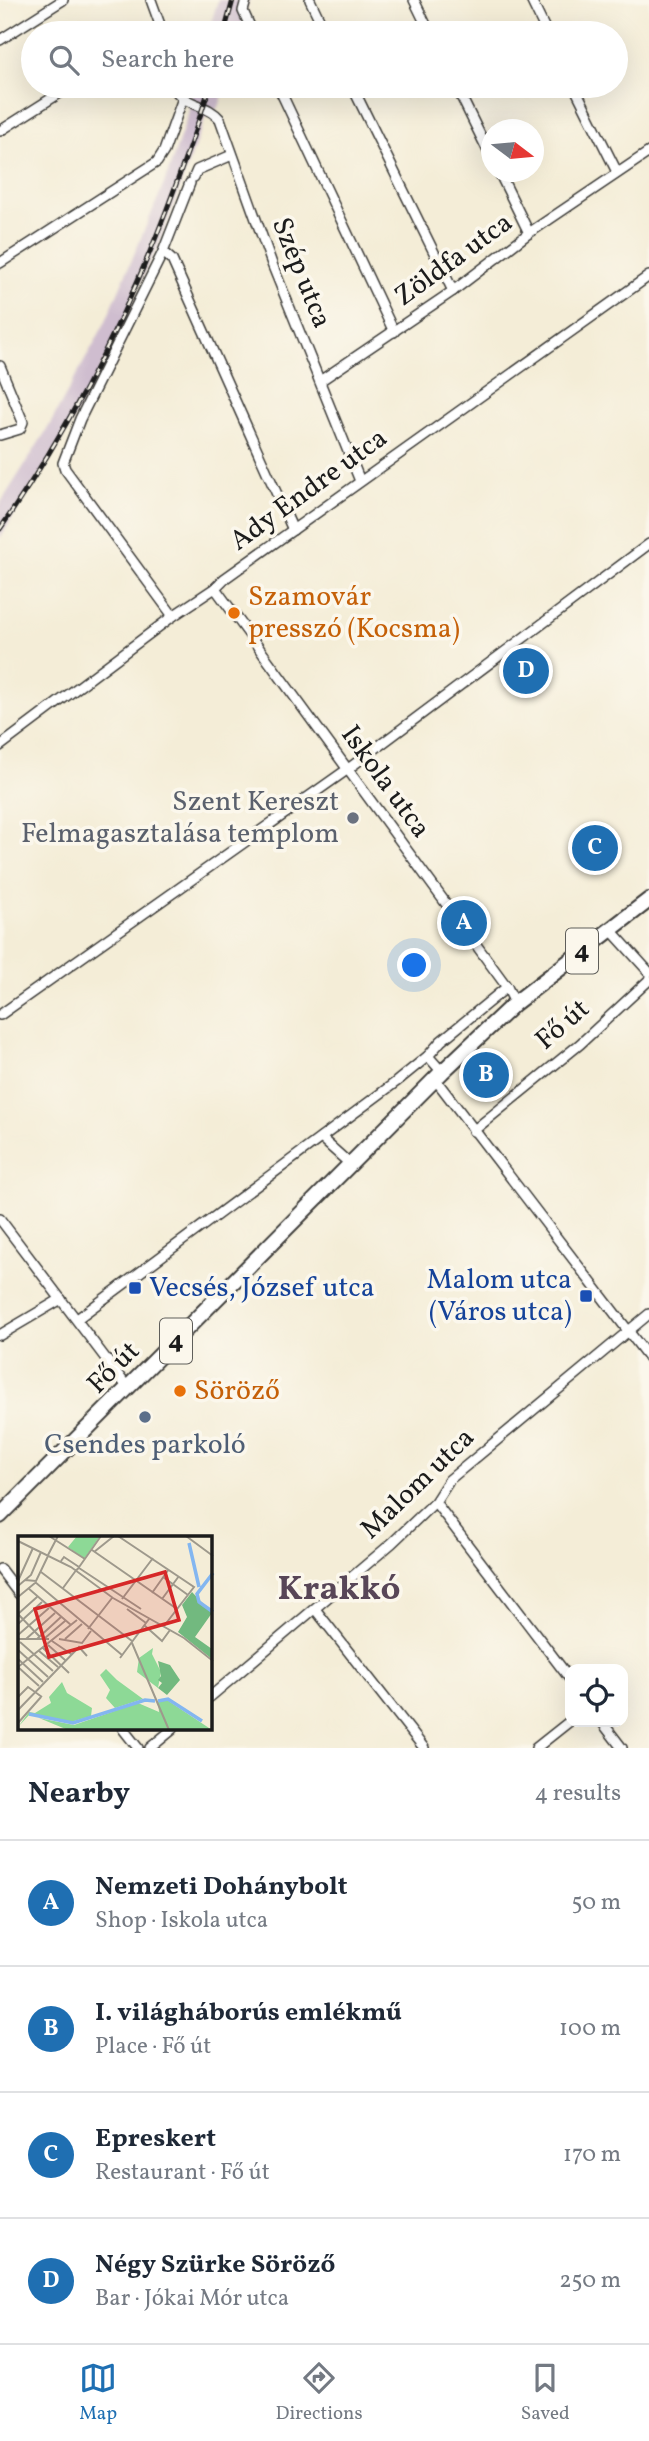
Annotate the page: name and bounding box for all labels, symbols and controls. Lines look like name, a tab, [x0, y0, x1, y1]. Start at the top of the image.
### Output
search box	[21, 21, 628, 98]
icon: search	[45, 41, 83, 79]
text: Search here	[101, 42, 234, 78]
north arrow	[481, 119, 544, 182]
street label: Zöldfa utca	[387, 204, 521, 316]
street label: Szép utca	[261, 212, 341, 334]
street label: Ady Endre utca	[222, 419, 396, 561]
place label: Szamovár presszó (Kocsma)	[248, 578, 460, 649]
marker: Szamovár presszó (Kocsma)	[226, 605, 242, 621]
pin: D	[503, 645, 549, 697]
street label: Iskola utca	[331, 718, 439, 846]
place label: Szent Kereszt Felmagasztalása templom	[21, 783, 339, 854]
marker: Szent Kereszt Felmagasztalása templom	[345, 810, 361, 826]
pin: C	[572, 822, 618, 874]
pin: A	[441, 897, 487, 949]
road number: 4	[566, 928, 598, 974]
your location	[397, 948, 431, 982]
street label: Fő út	[527, 990, 599, 1060]
pin: B	[463, 1049, 509, 1101]
place label: Malom utca (Város utca)	[427, 1261, 572, 1332]
place label: Vecsés, József utca	[149, 1269, 375, 1308]
marker: Vecsés, József utca	[127, 1280, 143, 1296]
marker: Malom utca (Város utca)	[578, 1288, 594, 1304]
road number: 4	[160, 1318, 192, 1364]
street label: Fő út	[79, 1333, 149, 1403]
place label: Söröző	[194, 1372, 280, 1411]
marker: Söröző	[172, 1383, 188, 1399]
marker: Csendes parkoló	[137, 1409, 153, 1425]
street label: Malom utca	[352, 1419, 484, 1549]
place label: Csendes parkoló	[44, 1426, 246, 1465]
inset map	[18, 1536, 212, 1730]
district label: Krakkó	[278, 1566, 401, 1614]
map controls	[565, 1664, 628, 1727]
button: locate	[565, 1664, 628, 1727]
text: Nearby	[28, 1773, 130, 1815]
text: 4 results	[535, 1778, 621, 1810]
text: Nemzeti Dohánybolt	[95, 1869, 348, 1905]
text: A	[43, 1887, 59, 1919]
text: 50 m	[572, 1887, 621, 1919]
text: Shop · Iskola utca	[95, 1905, 268, 1937]
text: I. világháborús emlékmű	[95, 1995, 402, 2031]
text: B	[43, 2013, 59, 2045]
text: 100 m	[559, 2013, 621, 2045]
text: Place · Fő út	[95, 2031, 211, 2063]
text: Epreskert	[95, 2121, 216, 2157]
text: C	[44, 2139, 58, 2171]
text: 170 m	[563, 2139, 621, 2171]
text: Restaurant · Fő út	[95, 2157, 270, 2189]
text: Négy Szürke Söröző	[95, 2247, 335, 2283]
text: D	[43, 2265, 59, 2297]
text: 250 m	[559, 2265, 621, 2297]
text: Bar · Jókai Mór utca	[95, 2283, 289, 2315]
tab: Map	[79, 2359, 117, 2427]
tab: Directions	[276, 2359, 363, 2427]
tab: Saved	[521, 2359, 570, 2427]

